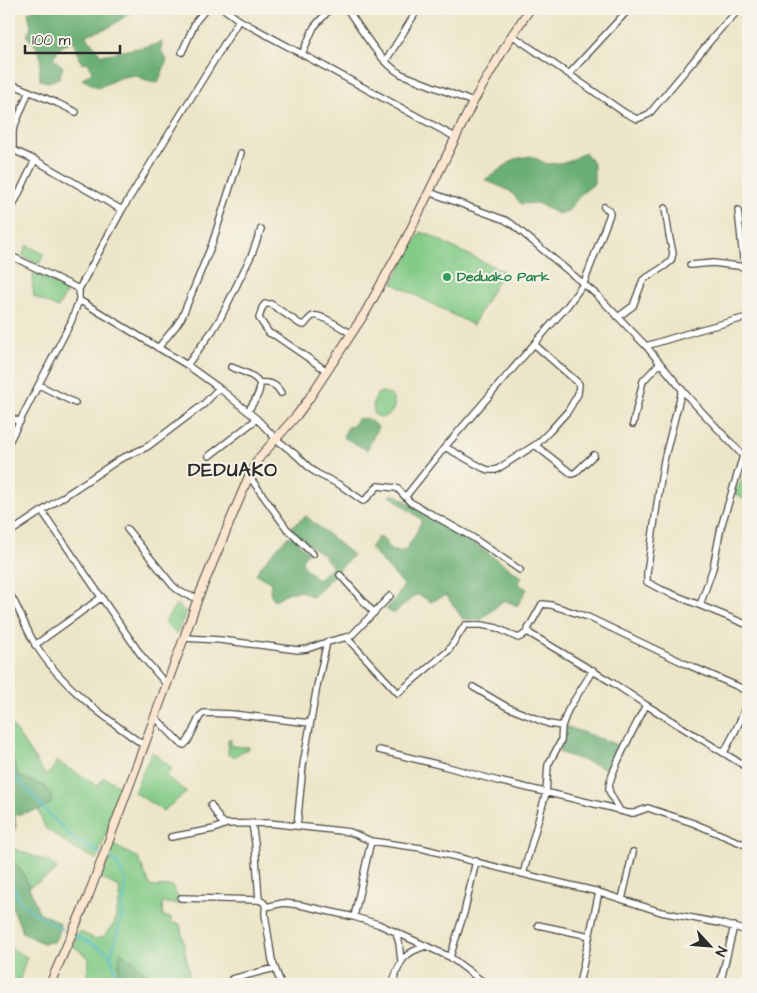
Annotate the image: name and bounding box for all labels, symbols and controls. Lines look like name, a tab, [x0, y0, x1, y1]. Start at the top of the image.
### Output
scale bar	[25, 22, 120, 54]
text: 100 m	[32, 30, 71, 51]
place label: Deduako Park	[457, 267, 550, 287]
marker: Deduako Park	[441, 271, 453, 283]
district label: DEDUAKO	[188, 457, 278, 484]
north arrow	[684, 920, 734, 970]
text: N	[710, 943, 732, 960]

